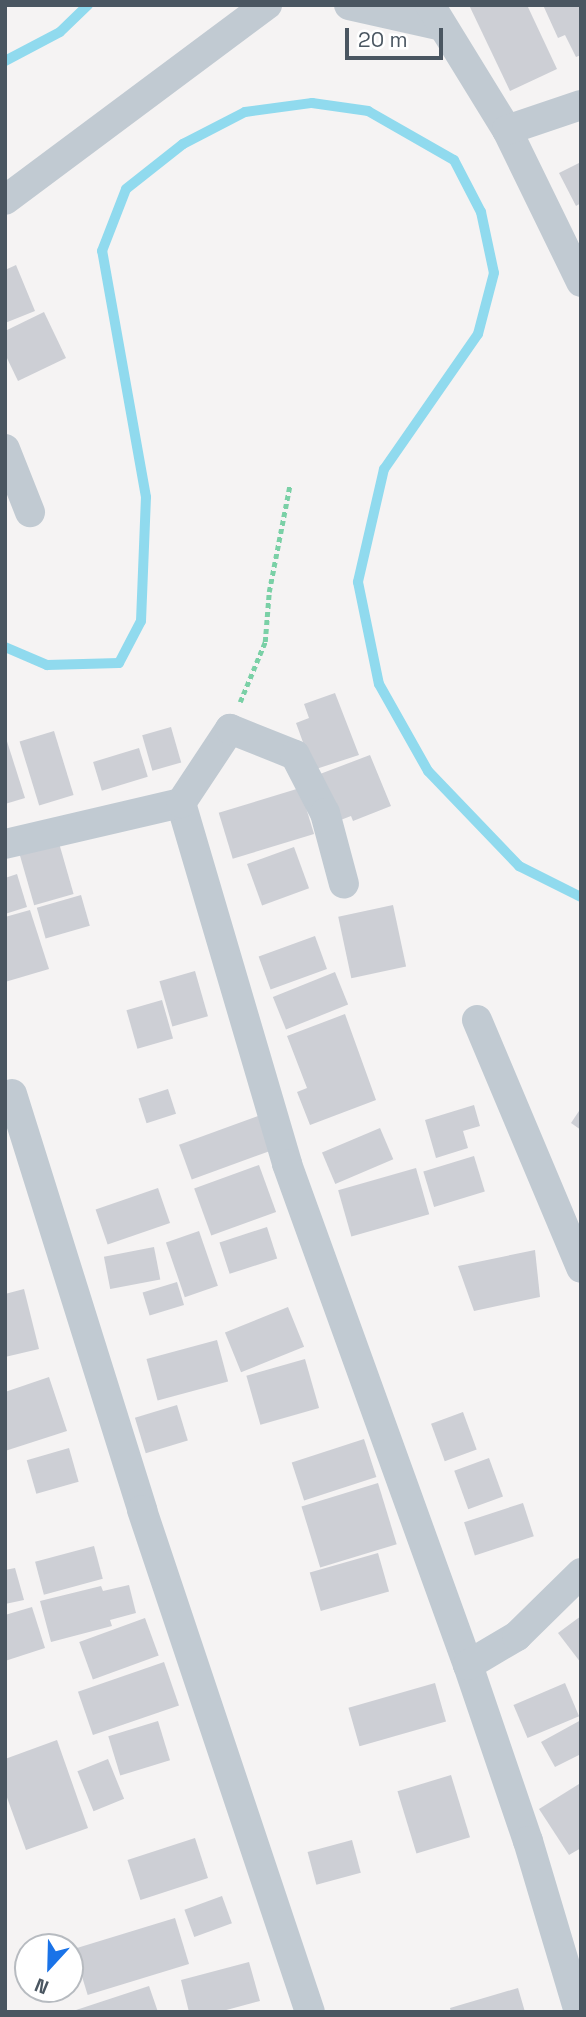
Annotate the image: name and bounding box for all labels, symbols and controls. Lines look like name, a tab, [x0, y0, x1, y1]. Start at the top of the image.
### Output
scale bar	[348, 14, 446, 58]
text: 20 m	[358, 26, 408, 53]
north arrow	[14, 1933, 84, 2003]
text: N	[31, 1972, 52, 2000]

